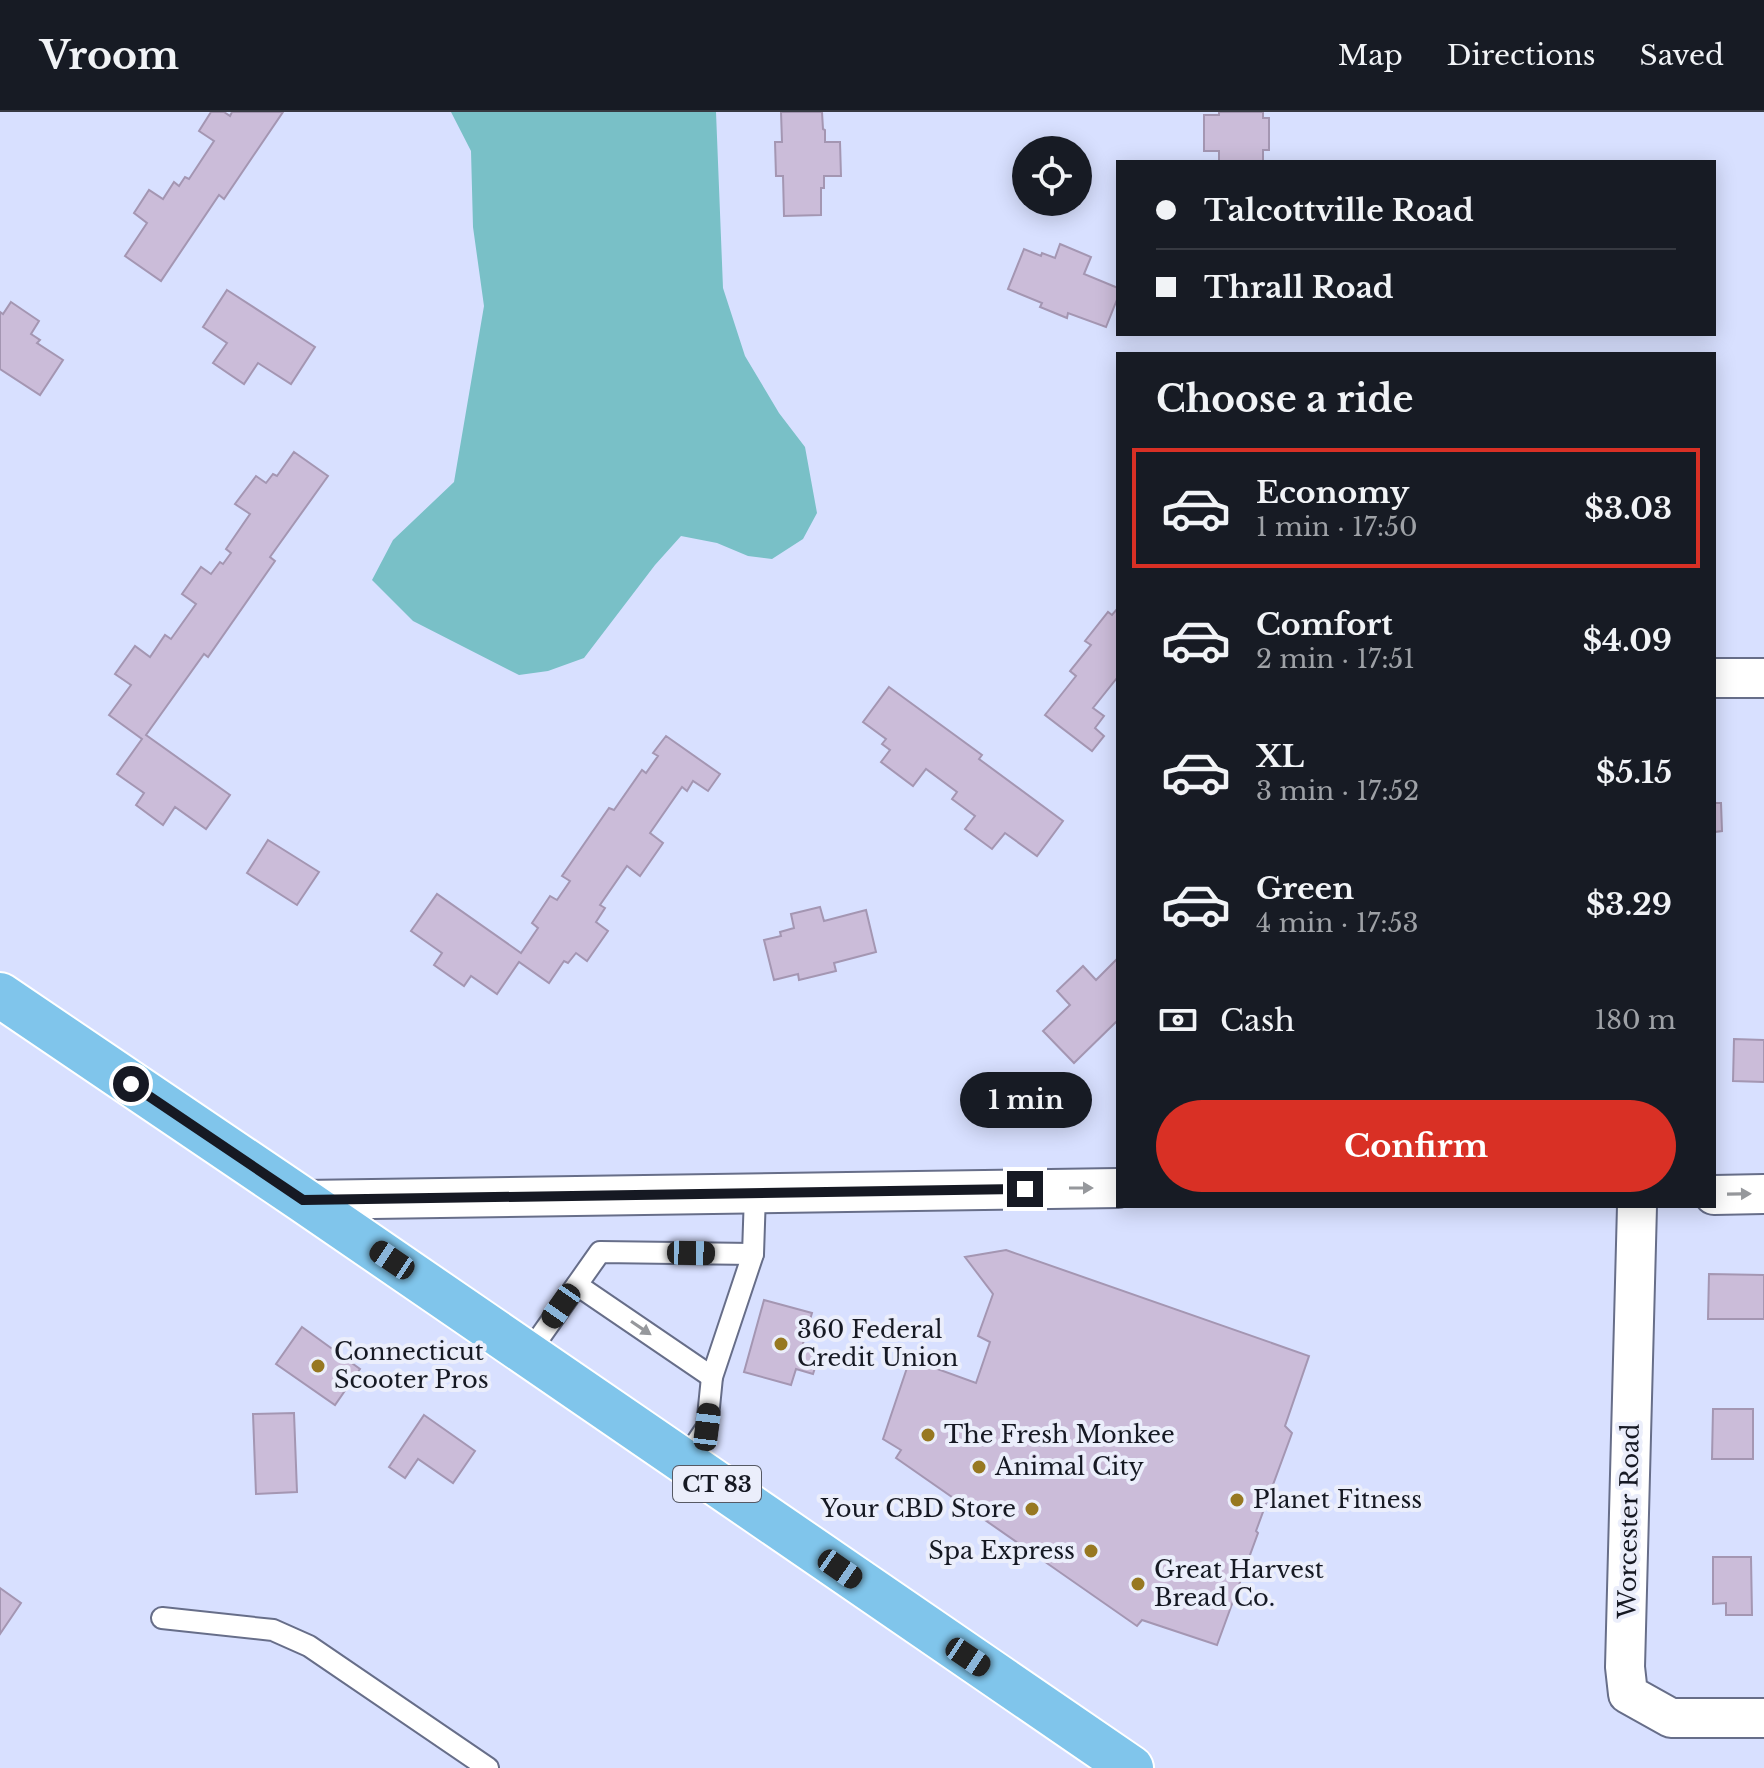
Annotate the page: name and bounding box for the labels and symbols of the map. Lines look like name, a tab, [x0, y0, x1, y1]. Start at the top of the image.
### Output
route start	[113, 1066, 149, 1102]
callout: 1 min	[959, 1073, 1091, 1129]
route end	[1007, 1171, 1043, 1207]
one-way arrow	[1069, 1182, 1094, 1194]
one-way arrow	[1727, 1188, 1752, 1201]
car	[365, 1237, 419, 1283]
car	[667, 1241, 715, 1265]
car	[537, 1279, 585, 1333]
place label: 360 Federal Credit Union	[797, 1315, 958, 1372]
one-way arrow	[631, 1320, 652, 1335]
marker: 360 Federal Credit Union	[772, 1335, 790, 1353]
place label: Connecticut Scooter Pros	[334, 1337, 489, 1394]
marker: Connecticut Scooter Pros	[309, 1357, 327, 1375]
car	[692, 1402, 722, 1452]
place label: The Fresh Monkee	[944, 1420, 1175, 1449]
street label: Worcester Road	[1612, 1423, 1645, 1620]
marker: The Fresh Monkee	[919, 1426, 937, 1444]
place label: Animal City	[994, 1452, 1144, 1481]
marker: Animal City	[970, 1458, 988, 1476]
road number: CT 83	[673, 1466, 761, 1502]
place label: Planet Fitness	[1253, 1485, 1422, 1514]
marker: Planet Fitness	[1228, 1491, 1246, 1509]
place label: Your CBD Store	[820, 1494, 1016, 1523]
marker: Your CBD Store	[1023, 1500, 1041, 1518]
place label: Spa Express	[928, 1536, 1075, 1565]
marker: Spa Express	[1082, 1542, 1100, 1560]
car	[813, 1545, 867, 1593]
place label: Great Harvest Bread Co.	[1154, 1555, 1324, 1612]
marker: Great Harvest Bread Co.	[1129, 1575, 1147, 1593]
car	[941, 1634, 995, 1680]

